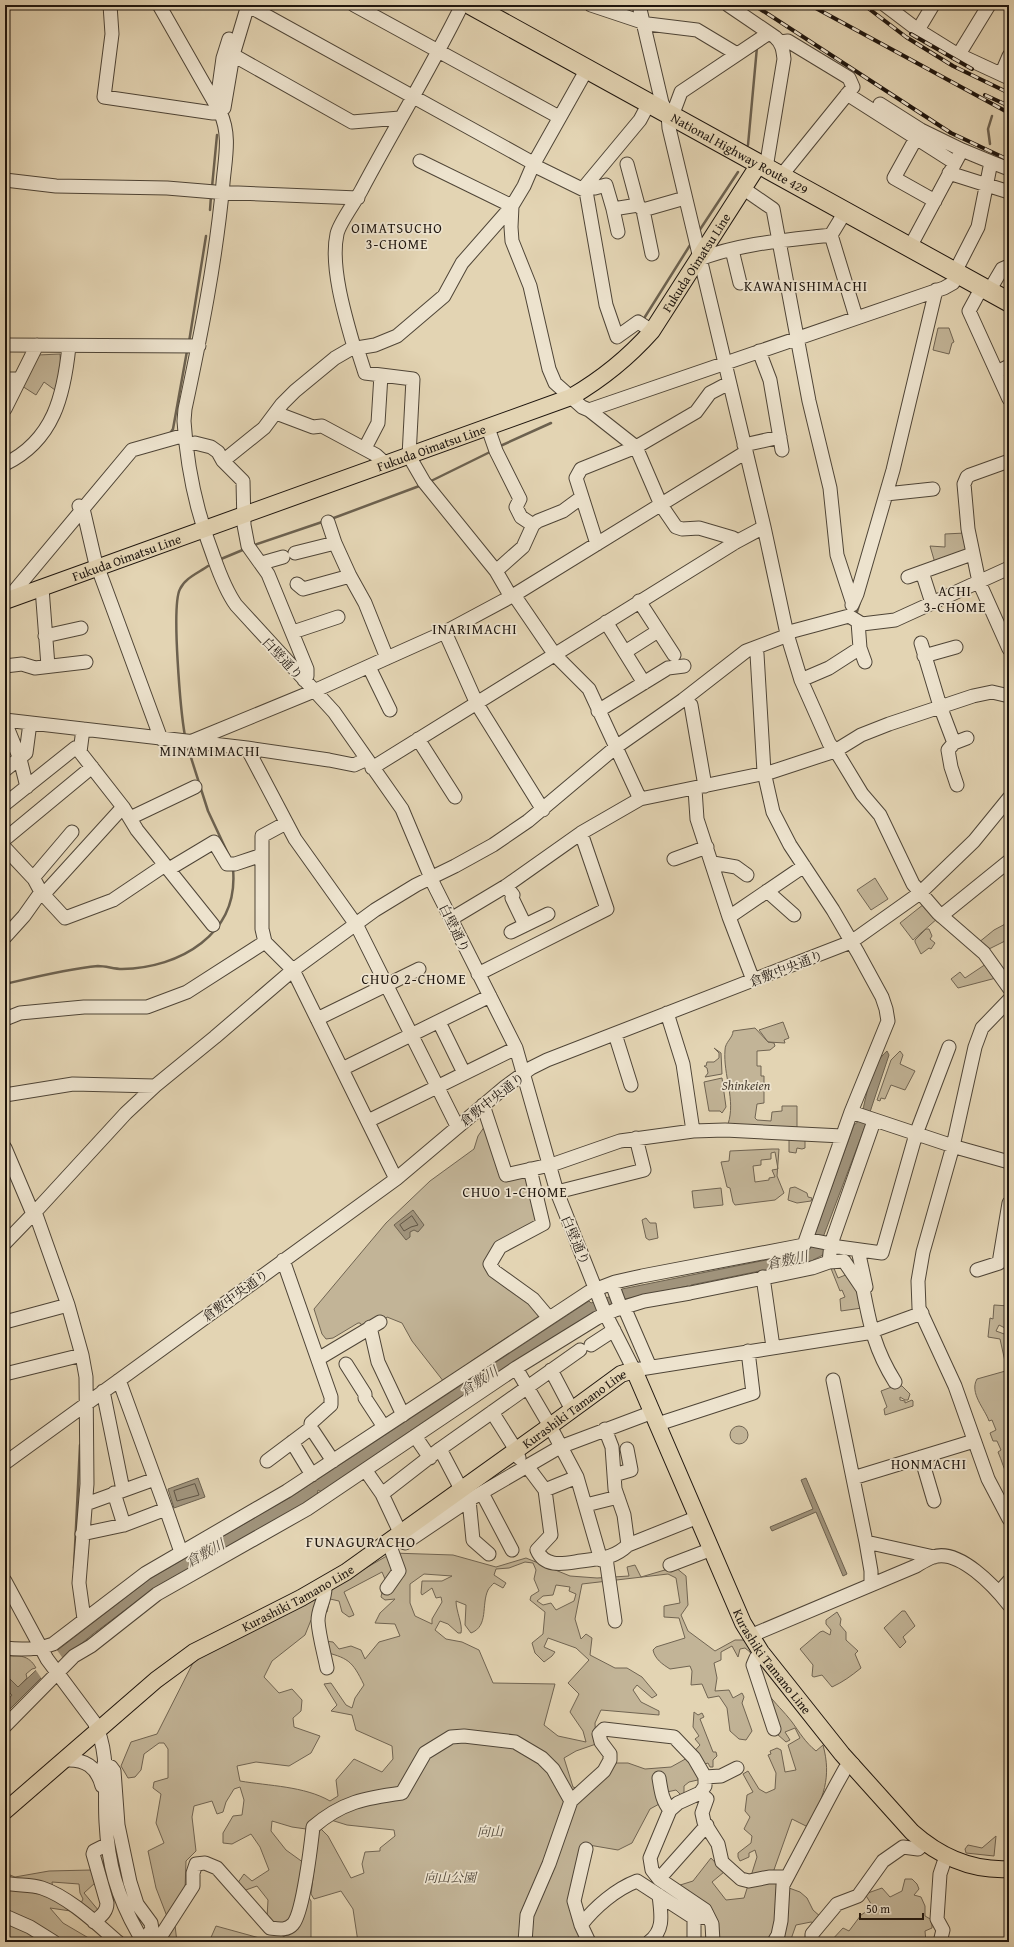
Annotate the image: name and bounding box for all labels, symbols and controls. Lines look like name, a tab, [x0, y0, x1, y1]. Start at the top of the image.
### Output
street label: National Highway Route 429	[668, 108, 811, 199]
street label: Fukuda Oimatsu Line	[657, 209, 735, 316]
district label: OIMATSUCHO 3-CHOME	[351, 218, 443, 254]
district label: KAWANISHIMACHI	[744, 276, 868, 296]
street label: Fukuda Oimatsu Line	[374, 420, 488, 476]
street label: Fukuda Oimatsu Line	[69, 529, 184, 586]
district label: ACHI 3-CHOME	[924, 581, 986, 617]
district label: INARIMACHI	[432, 619, 518, 639]
street label: 白壁通り	[258, 633, 307, 684]
district label: MINAMIMACHI	[159, 741, 261, 761]
street label: 白壁通り	[435, 901, 474, 956]
street label: 倉敷中央通り	[746, 946, 826, 991]
district label: CHUO 2-CHOME	[361, 969, 467, 989]
street label: 倉敷中央通り	[456, 1068, 529, 1131]
park label: Shinkeien	[722, 1076, 771, 1095]
district label: CHUO 1-CHOME	[462, 1182, 568, 1202]
street label: 白壁通り	[557, 1213, 594, 1268]
water label: 倉敷川	[764, 1245, 812, 1274]
street label: 倉敷中央通り	[198, 1265, 272, 1326]
water label: 倉敷川	[456, 1360, 504, 1401]
street label: Kurashiki Tamano Line	[518, 1364, 629, 1453]
district label: HONMACHI	[891, 1454, 967, 1474]
district label: FUNAGURACHO	[306, 1531, 416, 1552]
water label: 倉敷川	[182, 1533, 230, 1572]
street label: Kurashiki Tamano Line	[238, 1560, 358, 1637]
street label: Kurashiki Tamano Line	[728, 1606, 816, 1718]
park label: 向山	[477, 1822, 504, 1841]
park label: 向山公園	[424, 1868, 478, 1887]
scale bar	[860, 1895, 923, 1921]
text: 50 m	[866, 1900, 890, 1917]

